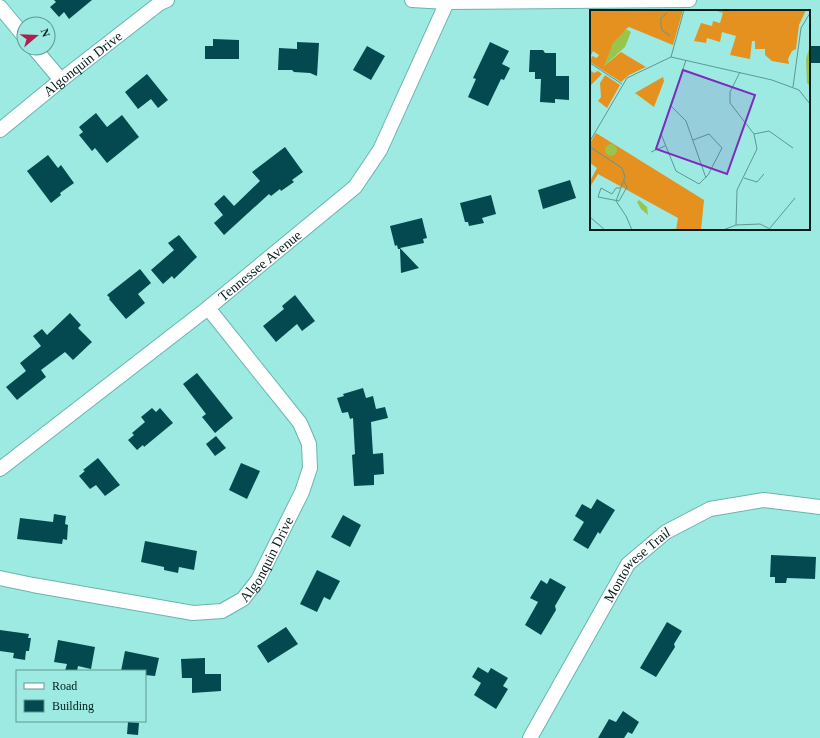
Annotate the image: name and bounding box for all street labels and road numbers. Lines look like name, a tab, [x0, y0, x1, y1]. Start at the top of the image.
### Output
street label: Algonquin Drive	[41, 29, 125, 99]
street label: Tennessee Avenue	[216, 227, 304, 304]
street label: Algonquin Drive	[237, 514, 296, 605]
street label: Montowese Trail	[601, 524, 673, 605]

